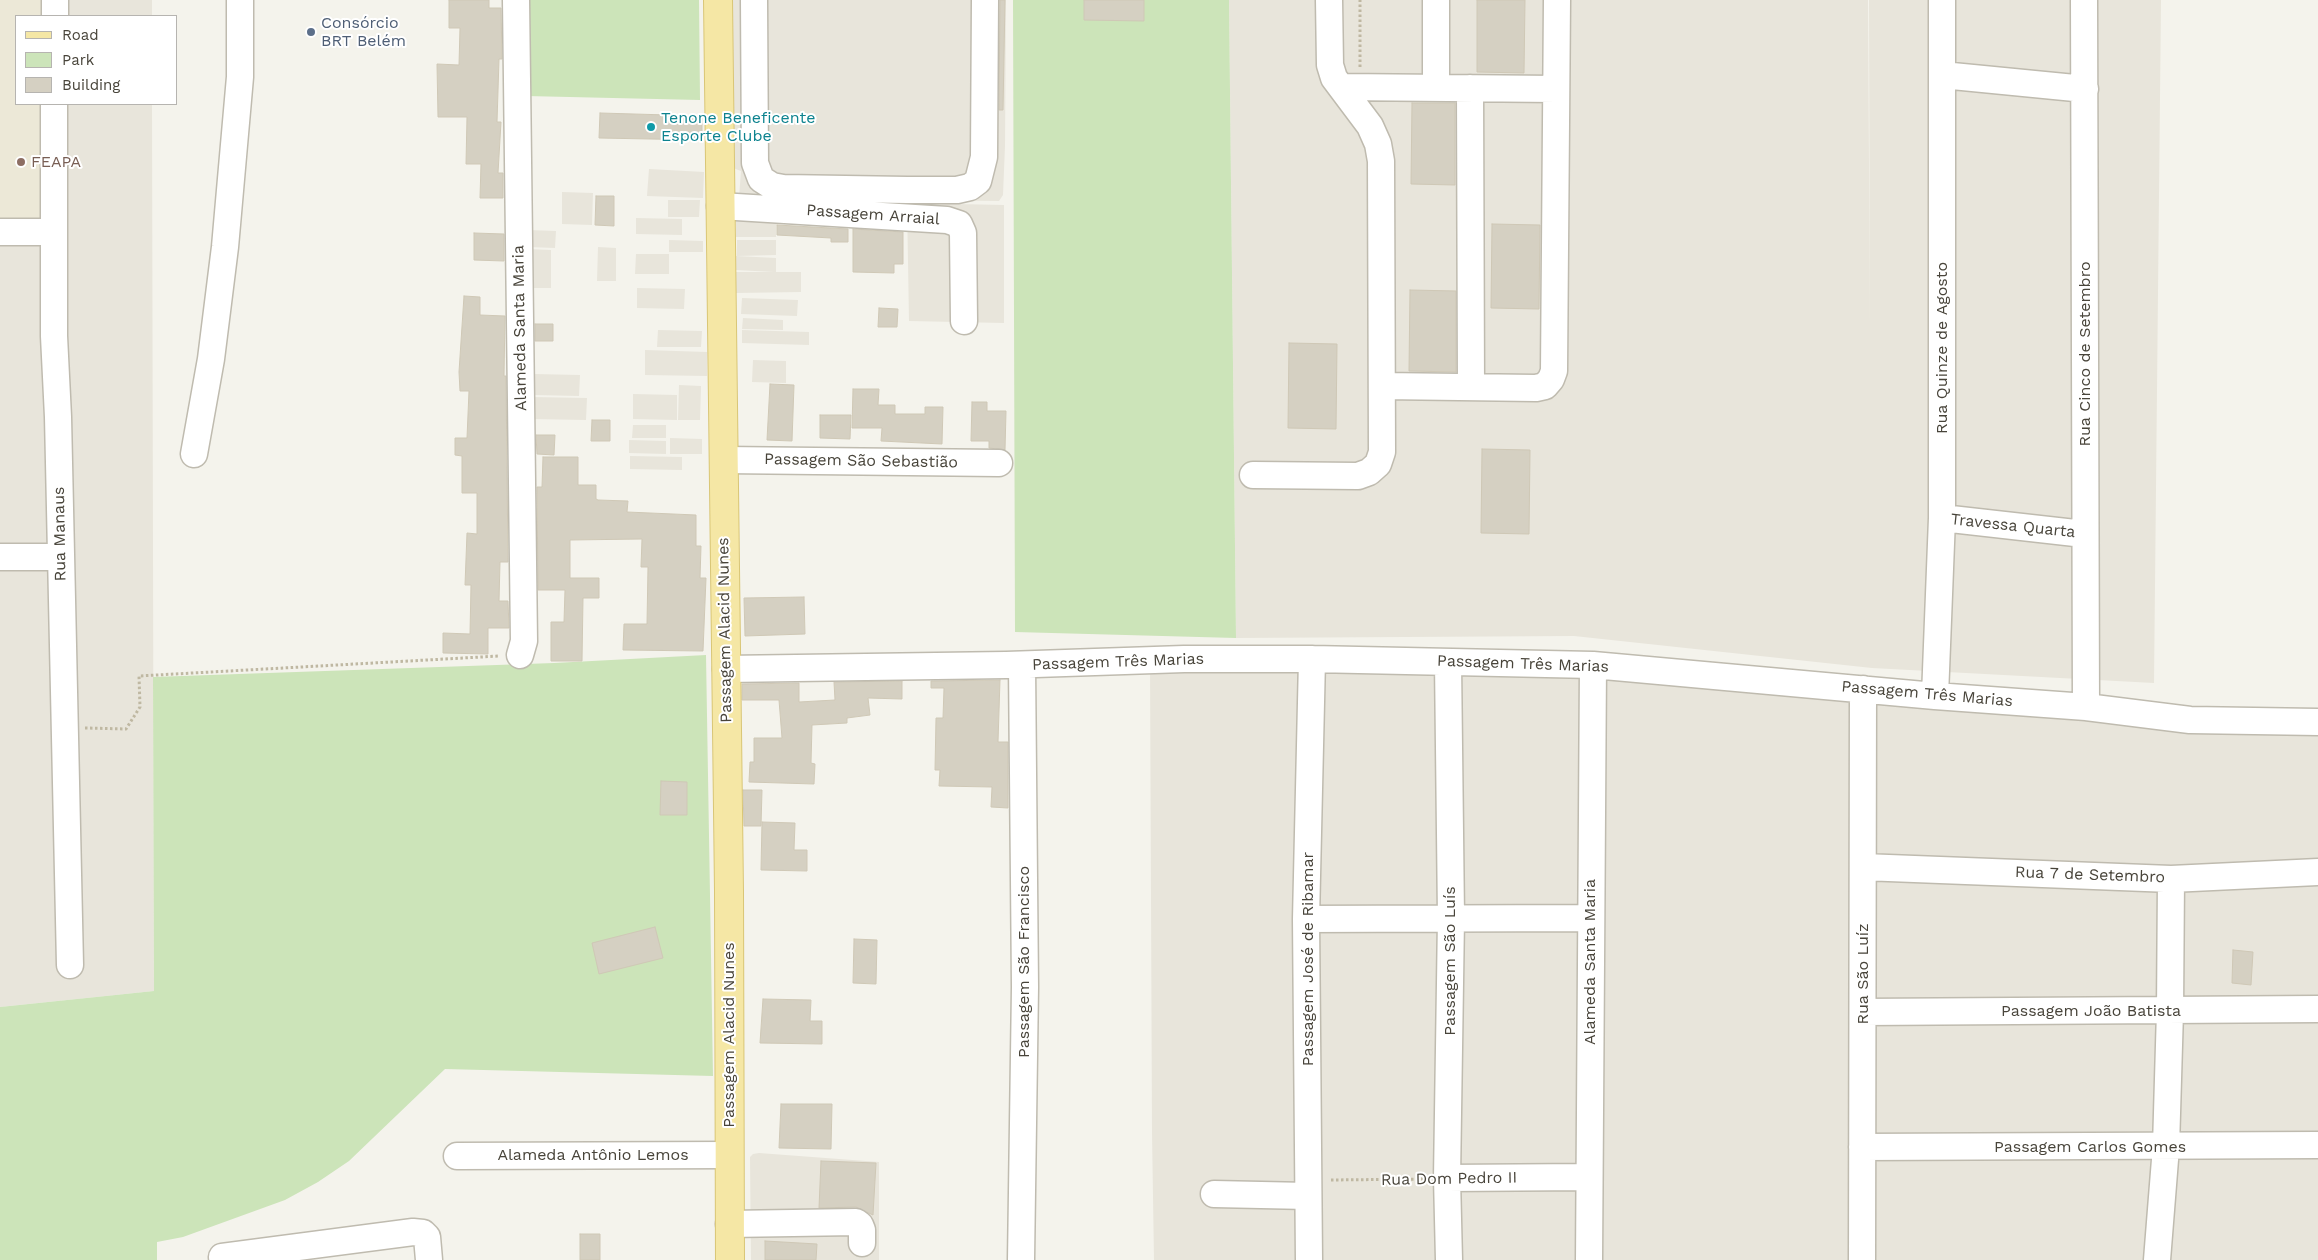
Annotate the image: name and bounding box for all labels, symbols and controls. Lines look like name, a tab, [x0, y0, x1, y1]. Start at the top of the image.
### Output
place label: Consórcio BRT Belém	[321, 13, 406, 51]
legend	[15, 15, 178, 105]
text: Road	[62, 26, 99, 44]
marker: Consórcio BRT Belém	[305, 26, 317, 38]
text: Park	[62, 51, 94, 69]
text: Building	[62, 76, 120, 94]
place label: Tenone Beneficente Esporte Clube	[661, 108, 815, 146]
marker: Tenone Beneficente Esporte Clube	[645, 121, 657, 133]
place label: FEAPA	[31, 152, 81, 172]
marker: FEAPA	[15, 156, 27, 168]
street label: Passagem Arraial	[806, 201, 940, 229]
street label: Alameda Santa Maria	[509, 245, 531, 411]
street label: Rua Cinco de Setembro	[2075, 261, 2095, 447]
street label: Rua Quinze de Agosto	[1932, 262, 1952, 434]
street label: Passagem São Sebastião	[764, 450, 958, 472]
street label: Rua Manaus	[50, 486, 70, 582]
street label: Travessa Quarta	[1950, 510, 2076, 542]
street label: Passagem Alacid Nunes	[714, 537, 736, 723]
street label: Passagem Três Marias	[1032, 649, 1204, 675]
street label: Passagem Três Marias	[1437, 651, 1609, 677]
street label: Passagem Três Marias	[1840, 677, 2014, 711]
street label: Passagem José de Ribamar	[1298, 852, 1318, 1066]
street label: Rua 7 de Setembro	[2015, 863, 2165, 887]
street label: Passagem São Francisco	[1014, 866, 1034, 1058]
street label: Alameda Santa Maria	[1580, 879, 1600, 1045]
street label: Passagem São Luís	[1440, 886, 1460, 1036]
street label: Rua São Luíz	[1853, 923, 1873, 1025]
street label: Passagem Alacid Nunes	[719, 942, 739, 1128]
street label: Passagem João Batista	[2001, 1001, 2181, 1021]
street label: Passagem Carlos Gomes	[1994, 1137, 2186, 1157]
street label: Alameda Antônio Lemos	[497, 1145, 689, 1165]
street label: Rua Dom Pedro II	[1381, 1168, 1517, 1190]

